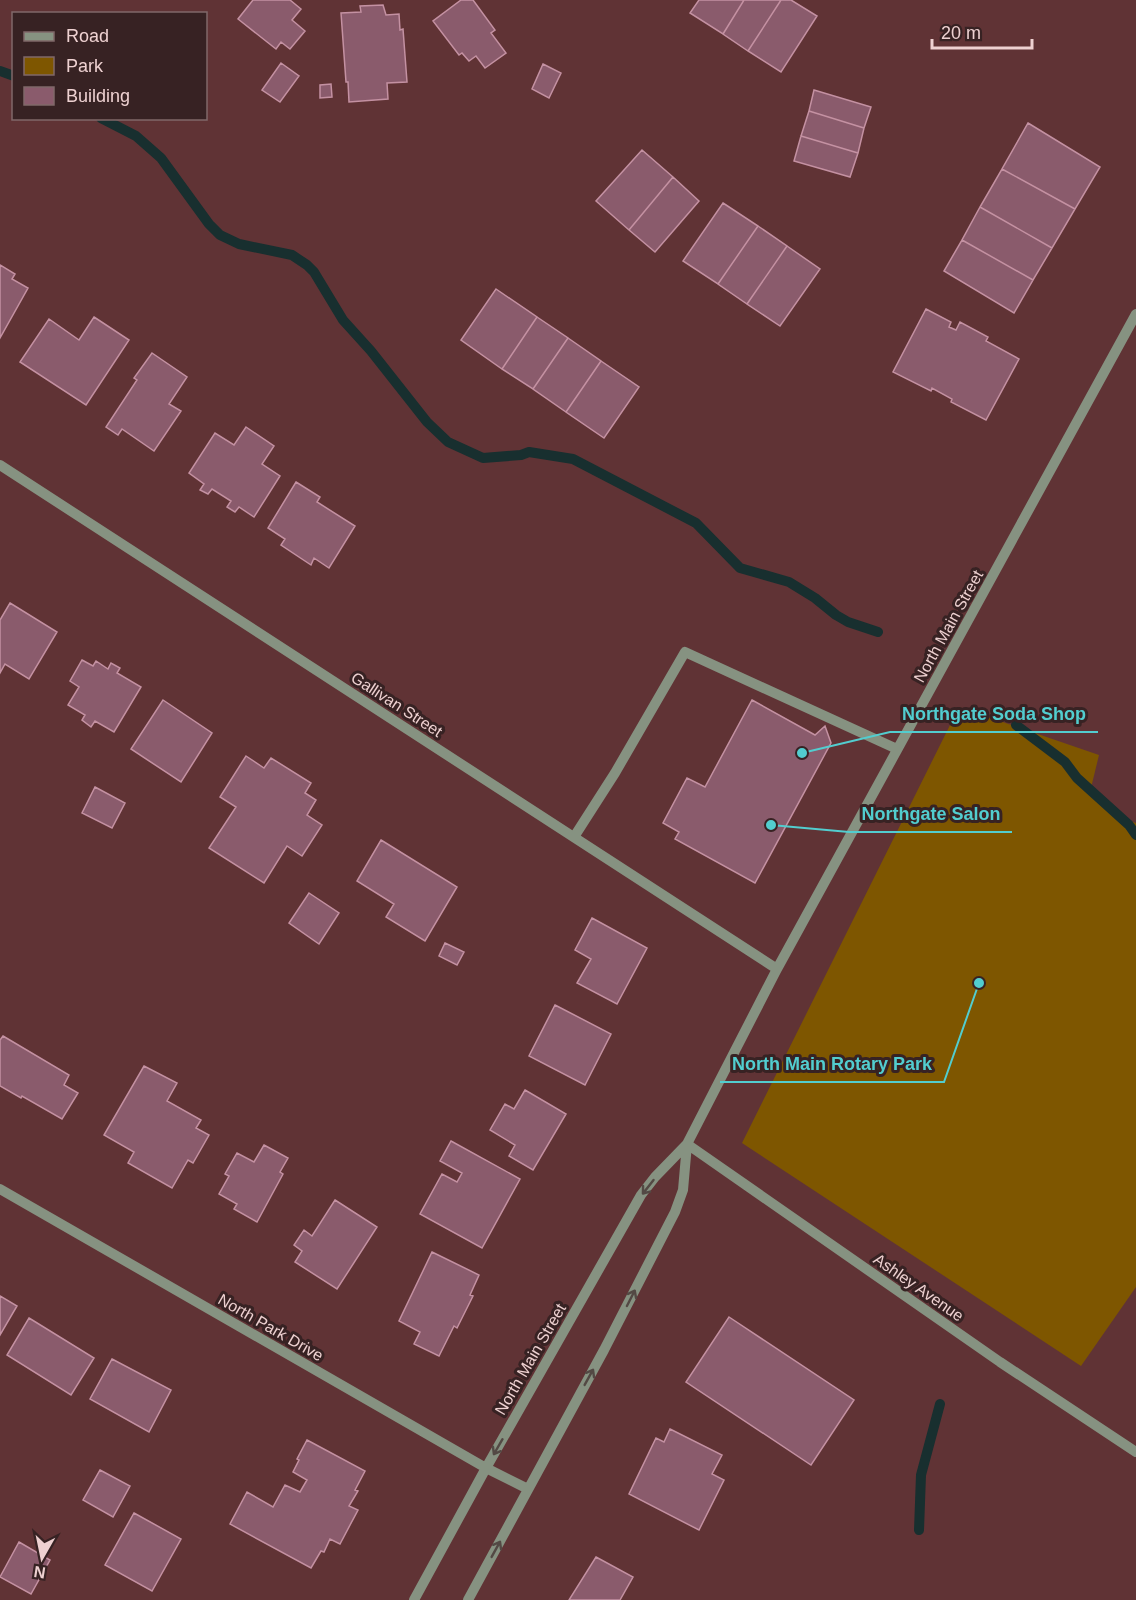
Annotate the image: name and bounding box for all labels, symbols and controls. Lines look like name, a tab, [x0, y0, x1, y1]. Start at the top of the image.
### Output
legend	[12, 12, 207, 120]
scale bar	[932, 12, 1032, 50]
text: 20 m	[941, 23, 981, 43]
text: Road	[66, 26, 109, 46]
text: Park	[66, 56, 104, 76]
text: Building	[66, 86, 130, 106]
street label: North Main Street	[911, 567, 987, 685]
street label: Gallivan Street	[348, 669, 446, 740]
callout: Northgate Soda Shop	[890, 696, 1098, 732]
text: Northgate Soda Shop	[902, 704, 1086, 724]
callout: Northgate Salon	[849, 796, 1012, 832]
text: Northgate Salon	[861, 804, 1001, 824]
callout: North Main Rotary Park	[720, 1046, 944, 1082]
text: North Main Rotary Park	[732, 1054, 933, 1074]
one-way arrow	[641, 1179, 654, 1195]
street label: Ashley Avenue	[871, 1250, 967, 1325]
one-way arrow	[625, 1290, 637, 1308]
street label: North Park Drive	[215, 1291, 326, 1364]
street label: North Main Street	[492, 1300, 569, 1418]
one-way arrow	[584, 1369, 595, 1387]
one-way arrow	[492, 1438, 504, 1455]
north arrow	[12, 1528, 72, 1588]
one-way arrow	[491, 1540, 502, 1558]
text: N	[33, 1563, 47, 1582]

